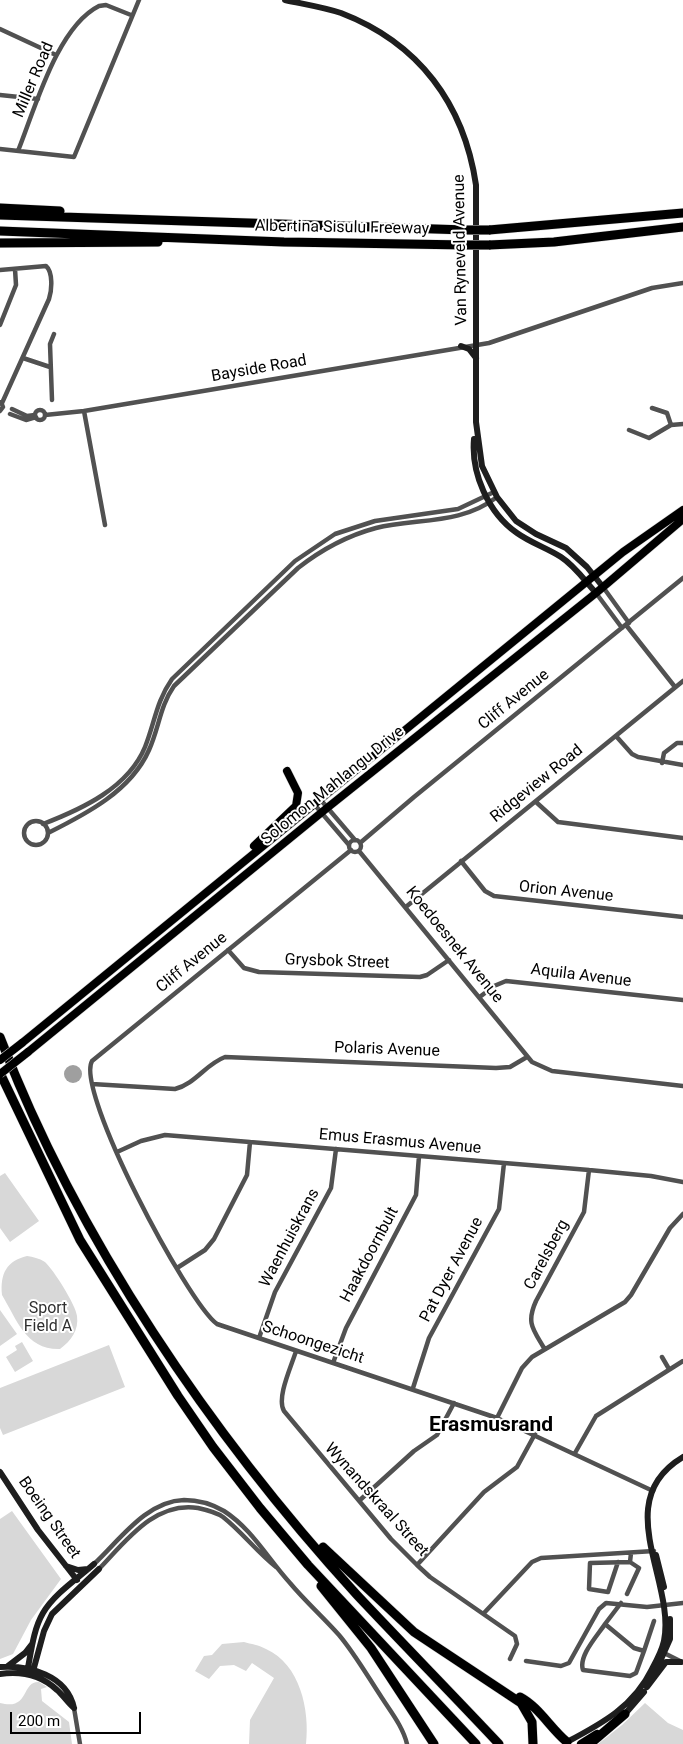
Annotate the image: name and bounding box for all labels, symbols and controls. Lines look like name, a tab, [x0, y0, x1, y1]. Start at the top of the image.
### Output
street label: Miller Road	[9, 39, 59, 121]
street label: Van Ryneveld Avenue	[450, 174, 472, 326]
street label: Albertina Sisulu Freeway	[255, 217, 429, 239]
street label: Bayside Road	[210, 351, 308, 387]
street label: Cliff Avenue	[475, 666, 553, 734]
street label: Solomon Mahlangu Drive	[258, 722, 408, 850]
street label: Ridgeview Road	[487, 741, 587, 827]
street label: Orion Avenue	[518, 878, 614, 906]
street label: Koedoesnek Avenue	[401, 883, 507, 1007]
street label: Cliff Avenue	[153, 929, 231, 997]
street label: Grysbok Street	[284, 951, 390, 973]
street label: Aquila Avenue	[530, 960, 632, 992]
street label: Polaris Avenue	[334, 1039, 440, 1061]
street label: Emus Erasmus Avenue	[318, 1125, 482, 1159]
street label: Waenhuiskrans	[256, 1185, 324, 1291]
street label: Haakdoornbult	[337, 1204, 403, 1306]
street label: Pat Dyer Avenue	[416, 1214, 488, 1326]
street label: Carelsberg	[521, 1217, 573, 1293]
park label: Sport Field A	[24, 1299, 72, 1337]
street label: Schoongezicht	[260, 1318, 366, 1368]
district label: Erasmusrand	[429, 1413, 553, 1439]
street label: Wynandskraal Street	[320, 1439, 432, 1561]
street label: Boeing Street	[14, 1473, 84, 1563]
scale bar	[12, 1702, 144, 1734]
text: 200 m	[18, 1712, 60, 1730]

